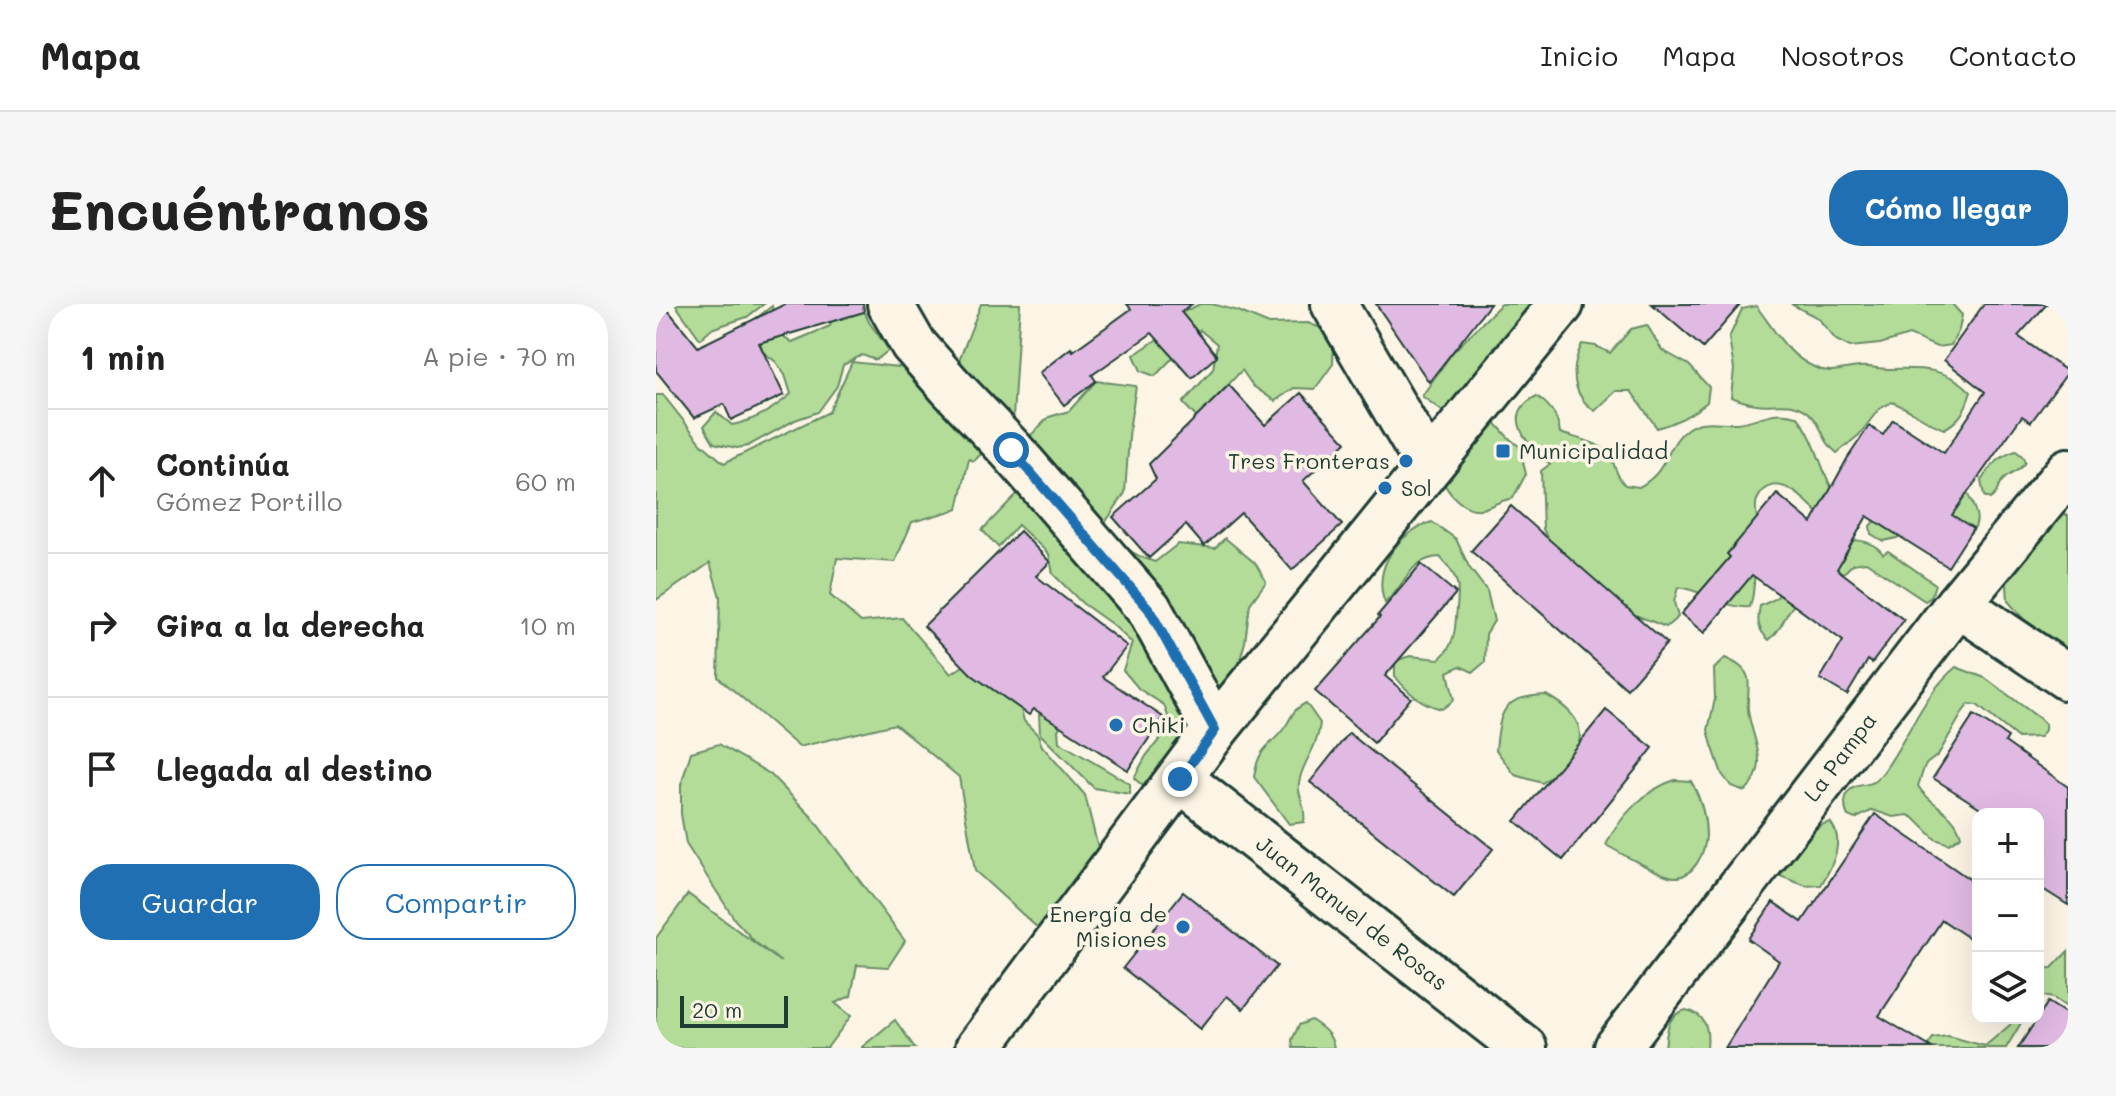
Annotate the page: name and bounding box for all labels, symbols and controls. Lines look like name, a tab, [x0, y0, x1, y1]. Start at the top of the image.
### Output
text: Mapa	[40, 30, 141, 80]
text: Inicio	[1540, 37, 1618, 73]
text: Mapa	[1662, 37, 1737, 73]
text: Nosotros	[1781, 37, 1905, 73]
text: Contacto	[1949, 37, 2076, 73]
button: Cómo llegar	[1829, 170, 2068, 246]
text: Encuéntranos	[48, 172, 430, 245]
text: 1 min	[80, 334, 165, 379]
text: A pie · 70 m	[422, 339, 576, 373]
route start	[993, 432, 1029, 468]
place label: Municipalidad	[1519, 436, 1668, 465]
marker: Municipalidad	[1494, 442, 1512, 460]
text: Continúa	[156, 444, 290, 484]
place label: Tres Fronteras	[1228, 446, 1390, 475]
marker: Tres Fronteras	[1397, 452, 1415, 470]
icon: ahead	[80, 459, 124, 503]
text: 60 m	[515, 464, 576, 498]
place label: Sol	[1401, 473, 1432, 502]
marker: Sol	[1376, 479, 1394, 497]
text: Gómez Portillo	[156, 484, 343, 518]
icon: right	[80, 603, 124, 647]
text: Gira a la derecha	[156, 605, 425, 645]
text: 10 m	[519, 608, 576, 642]
street label: La Pampa	[1797, 706, 1883, 807]
place label: Chiki	[1132, 710, 1185, 739]
marker: Chiki	[1107, 716, 1125, 734]
icon: arrive	[80, 747, 124, 791]
text: Llegada al destino	[156, 749, 432, 789]
route end	[1162, 761, 1198, 797]
map controls	[1972, 808, 2044, 1024]
button: +	[1972, 808, 2044, 880]
street label: Juan Manuel de Rosas	[1251, 829, 1454, 997]
button: Guardar	[80, 864, 320, 940]
button: Compartir	[336, 864, 576, 940]
button: −	[1972, 880, 2044, 952]
place label: Energía de Misiones	[1050, 899, 1167, 953]
marker: Energía de Misiones	[1174, 918, 1192, 936]
button: layers	[1972, 952, 2044, 1024]
scale bar	[680, 992, 788, 1028]
text: 20 m	[692, 995, 742, 1024]

